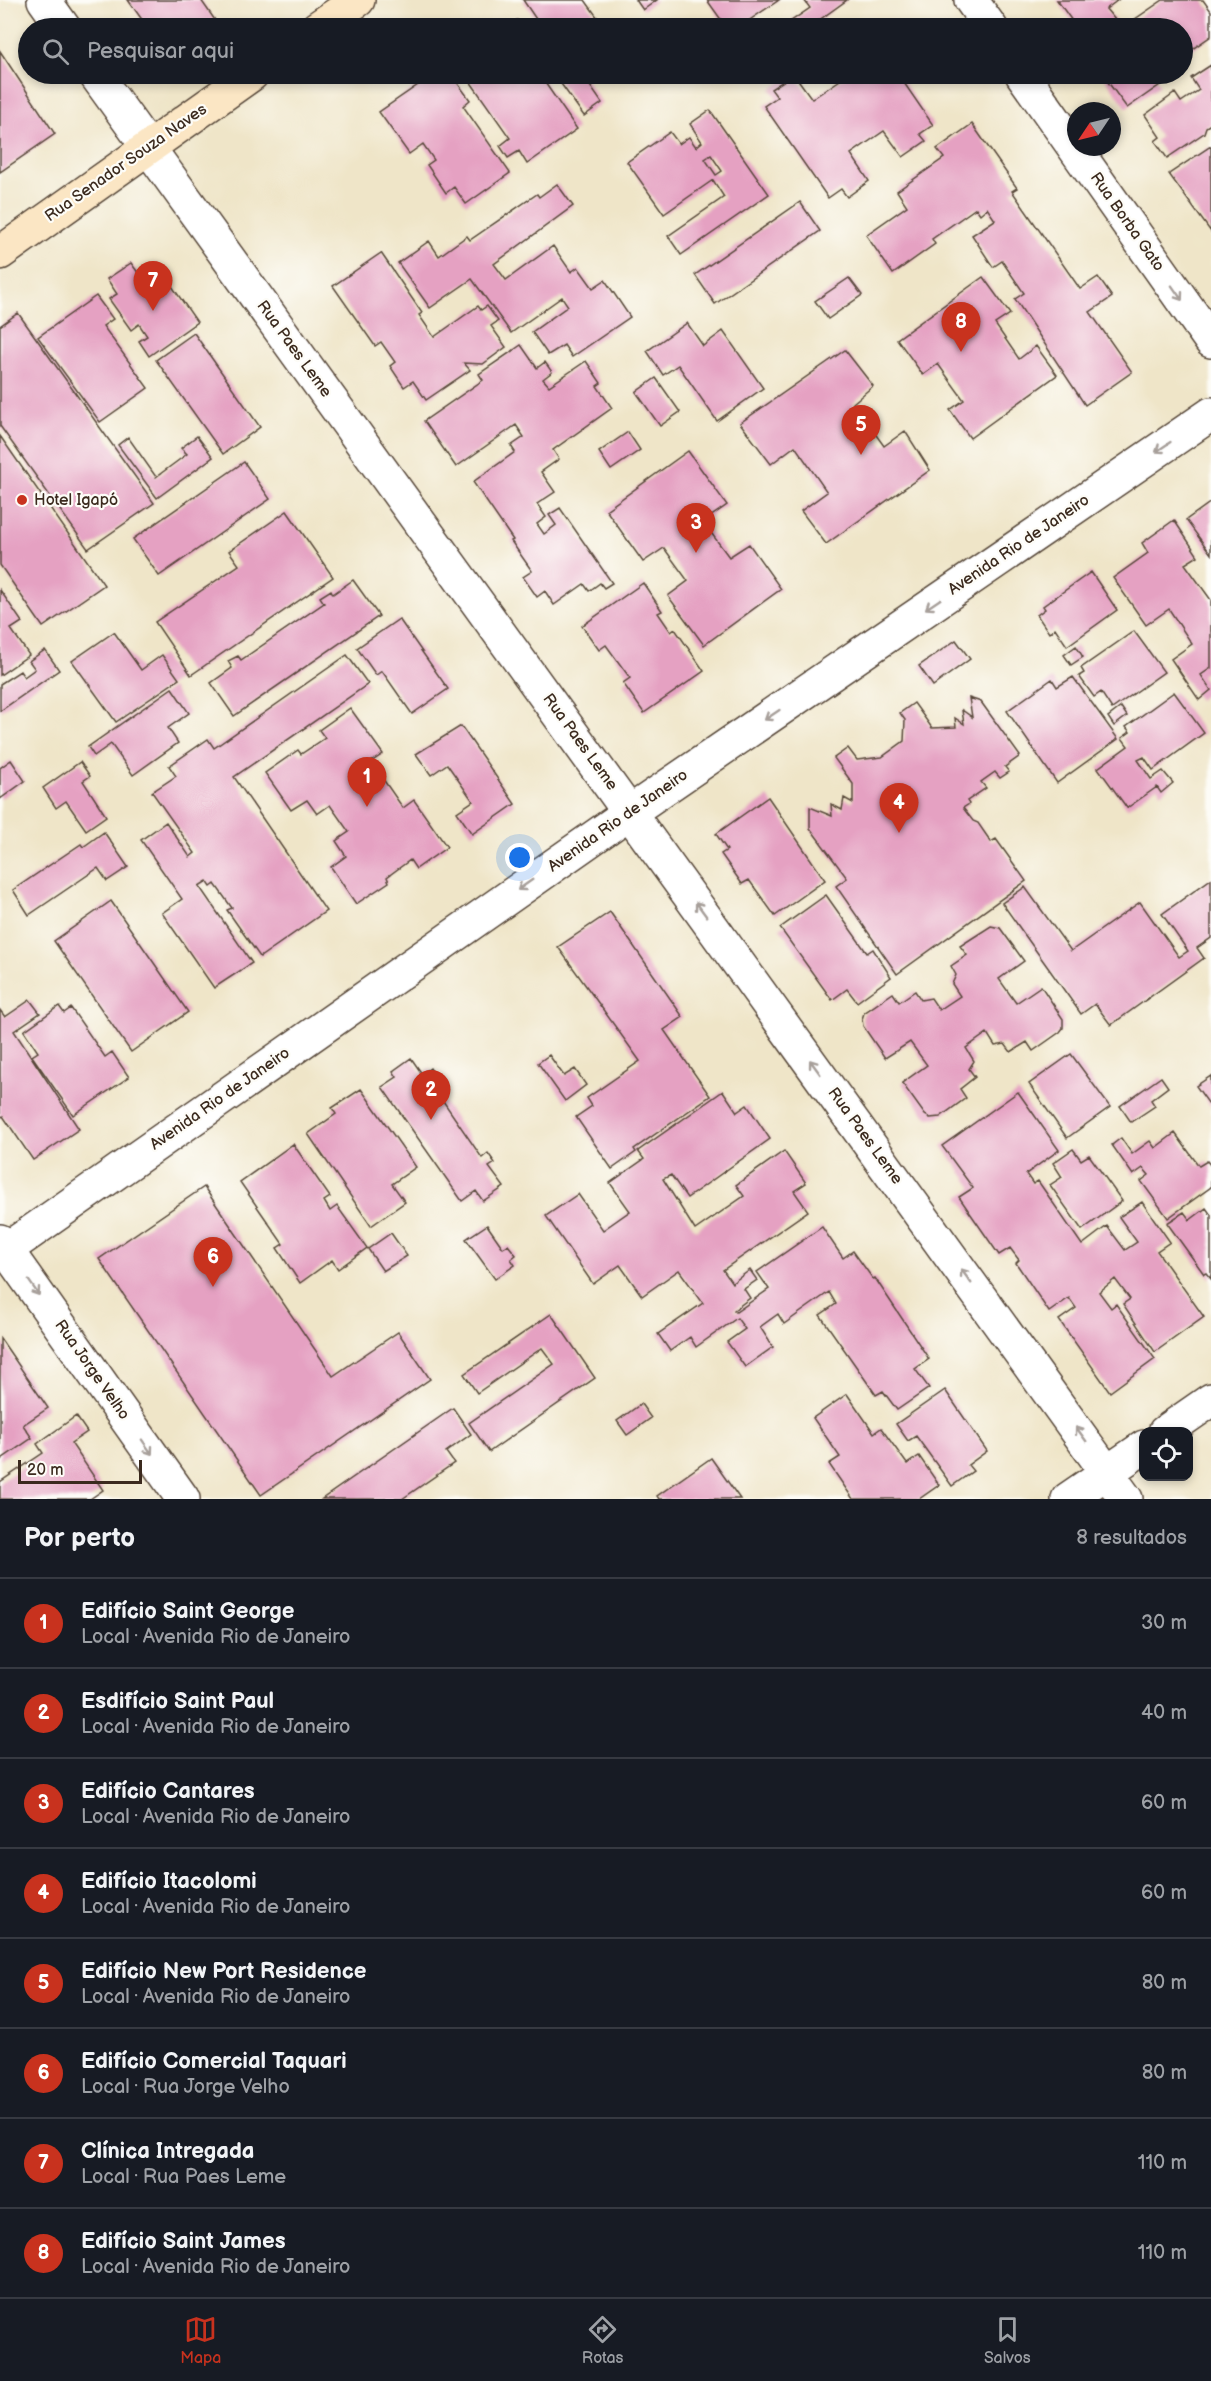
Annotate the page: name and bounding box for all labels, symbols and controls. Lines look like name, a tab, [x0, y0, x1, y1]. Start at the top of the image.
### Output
search box	[18, 18, 1193, 84]
icon: search	[39, 35, 72, 68]
text: Pesquisar aqui	[87, 38, 234, 65]
street label: Rua Senador Souza Naves	[42, 100, 211, 226]
north arrow	[1067, 102, 1121, 156]
street label: Rua Borba Gato	[1086, 169, 1168, 275]
pin: 7	[134, 262, 172, 311]
one-way arrow	[1171, 284, 1183, 301]
street label: Rua Paes Leme	[253, 297, 336, 401]
pin: 8	[942, 302, 980, 352]
pin: 5	[842, 406, 880, 455]
one-way arrow	[1155, 441, 1171, 453]
place label: Hotel Igapó	[34, 491, 118, 510]
street label: Avenida Rio de Janeiro	[945, 491, 1093, 599]
marker: Hotel Igapó	[15, 493, 29, 507]
pin: 3	[676, 504, 716, 553]
one-way arrow	[924, 598, 941, 611]
street label: Rua Paes Leme	[539, 690, 622, 794]
one-way arrow	[764, 709, 780, 721]
pin: 1	[348, 758, 386, 807]
street label: Avenida Rio de Janeiro	[544, 766, 692, 876]
pin: 4	[880, 784, 918, 833]
your location	[505, 843, 534, 872]
one-way arrow	[517, 879, 534, 891]
one-way arrow	[694, 902, 707, 918]
street label: Avenida Rio de Janeiro	[146, 1044, 294, 1154]
one-way arrow	[809, 1060, 821, 1076]
pin: 2	[412, 1070, 450, 1120]
street label: Rua Paes Leme	[824, 1084, 907, 1188]
pin: 6	[194, 1238, 232, 1287]
one-way arrow	[960, 1269, 973, 1285]
one-way arrow	[28, 1280, 40, 1296]
street label: Rua Jorge Velho	[50, 1316, 134, 1424]
one-way arrow	[1075, 1426, 1087, 1442]
map controls	[1139, 1427, 1193, 1481]
button: locate	[1139, 1427, 1193, 1481]
one-way arrow	[141, 1439, 153, 1455]
scale bar	[18, 1457, 142, 1484]
text: 20 m	[27, 1461, 63, 1480]
text: Por perto	[24, 1523, 135, 1554]
text: 8 resultados	[1076, 1526, 1187, 1550]
text: Edifício Saint George	[81, 1598, 294, 1625]
text: 1	[39, 1611, 48, 1635]
text: 30 m	[1141, 1611, 1187, 1635]
text: Local · Avenida Rio de Janeiro	[81, 1625, 350, 1649]
text: Esdifício Saint Paul	[81, 1688, 274, 1715]
text: 2	[38, 1701, 49, 1725]
text: 40 m	[1141, 1701, 1187, 1725]
text: Local · Avenida Rio de Janeiro	[81, 1715, 350, 1739]
text: Edifício Cantares	[81, 1778, 255, 1805]
text: 3	[38, 1791, 49, 1815]
text: 60 m	[1141, 1791, 1187, 1815]
text: Local · Avenida Rio de Janeiro	[81, 1805, 350, 1829]
text: Edifício Itacolomi	[81, 1868, 257, 1895]
text: 4	[38, 1881, 49, 1905]
text: 60 m	[1141, 1881, 1187, 1905]
text: Local · Avenida Rio de Janeiro	[81, 1895, 350, 1919]
text: Edifício New Port Residence	[81, 1958, 366, 1985]
text: 5	[38, 1971, 49, 1995]
text: 80 m	[1142, 1971, 1187, 1995]
text: Local · Avenida Rio de Janeiro	[81, 1985, 350, 2009]
text: Edifício Comercial Taquari	[81, 2048, 347, 2075]
text: 6	[37, 2061, 50, 2085]
text: 80 m	[1142, 2061, 1187, 2085]
text: Local · Rua Jorge Velho	[81, 2075, 290, 2099]
text: Clínica Intregada	[81, 2138, 254, 2165]
text: 7	[38, 2151, 49, 2175]
text: 110 m	[1138, 2151, 1187, 2175]
text: Local · Rua Paes Leme	[81, 2165, 286, 2189]
text: Edifício Saint James	[81, 2228, 286, 2255]
text: 8	[37, 2241, 50, 2265]
text: 110 m	[1138, 2241, 1187, 2265]
text: Local · Avenida Rio de Janeiro	[81, 2255, 350, 2279]
tab: Mapa	[180, 2313, 221, 2368]
tab: Rotas	[582, 2313, 624, 2368]
tab: Salvos	[984, 2313, 1031, 2368]

